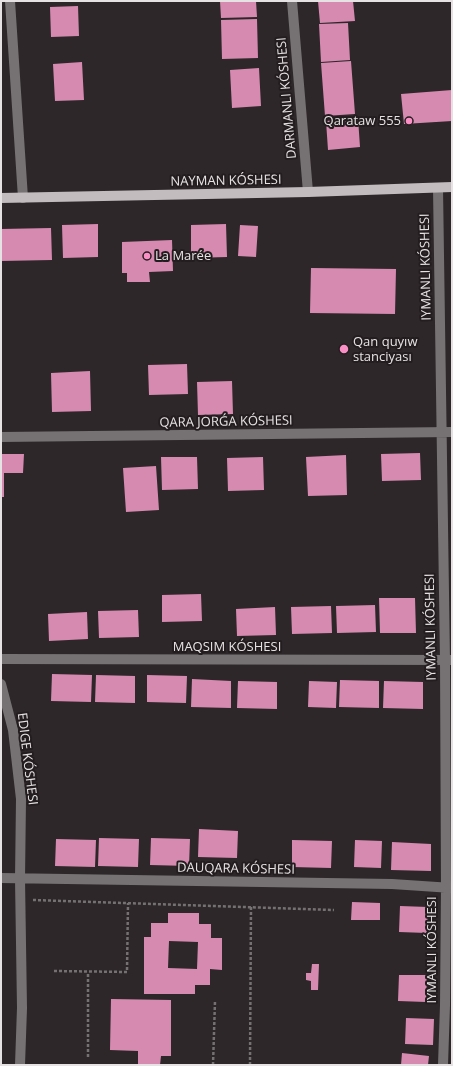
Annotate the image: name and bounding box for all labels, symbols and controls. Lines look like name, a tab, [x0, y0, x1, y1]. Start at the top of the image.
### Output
street label: DARMANLI KÓSHESI	[274, 37, 300, 159]
place label: Qarataw 555	[324, 113, 401, 129]
marker: Qarataw 555	[404, 116, 414, 126]
street label: NAYMAN KÓSHESI	[170, 172, 282, 190]
street label: IYMANLI KÓSHESI	[417, 213, 435, 321]
place label: La Marée	[155, 248, 211, 264]
marker: La Marée	[142, 251, 152, 261]
place label: Qan quyıw stanciyası	[353, 334, 417, 365]
marker: Qan quyıw stanciyası	[338, 343, 350, 355]
street label: QARA JORǴA KÓSHESI	[159, 413, 293, 431]
street label: IYMANLI KÓSHESI	[422, 573, 440, 681]
street label: MAQSIM KÓSHESI	[173, 639, 281, 655]
street label: EDIGE KÓSHESI	[14, 712, 40, 806]
street label: DAUQARA KÓSHESI	[177, 860, 295, 878]
street label: IYMANLI KÓSHESI	[424, 896, 440, 1004]

